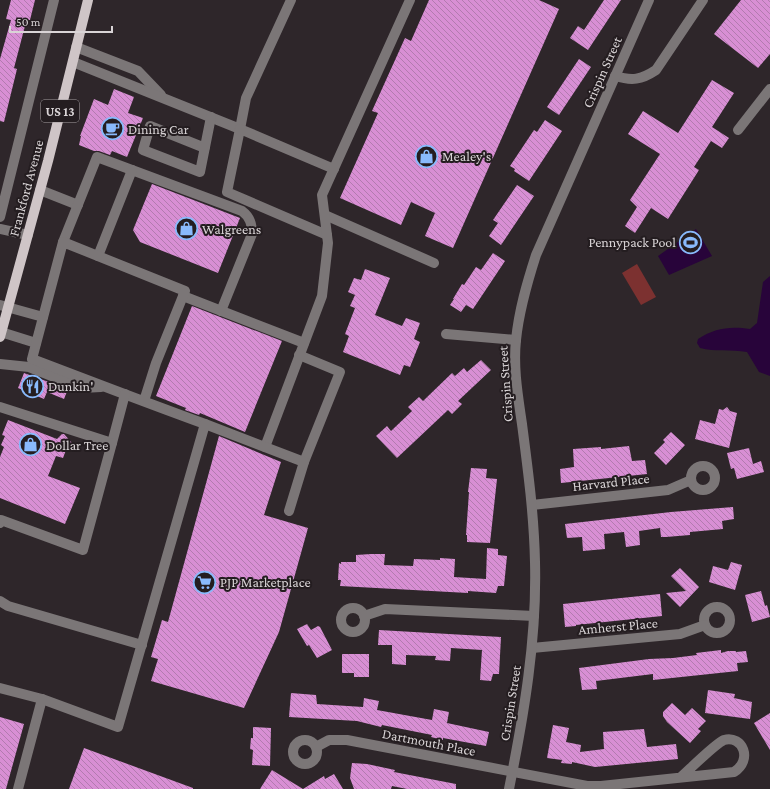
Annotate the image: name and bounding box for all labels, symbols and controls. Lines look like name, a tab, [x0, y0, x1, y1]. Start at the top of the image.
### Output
scale bar	[10, 8, 112, 34]
text: 50 m	[16, 15, 41, 29]
street label: Crispin Street	[579, 34, 625, 110]
road number: US 13	[41, 100, 79, 122]
cafe icon: Dining Car	[100, 116, 126, 142]
place label: Dining Car	[128, 121, 189, 137]
street label: Frankford Avenue	[5, 138, 47, 238]
shop icon: Mealey's	[413, 143, 439, 169]
place label: Mealey's	[442, 148, 491, 164]
shop icon: Walgreens	[173, 216, 199, 242]
place label: Walgreens	[202, 221, 261, 237]
sports icon: Pennypack Pool	[678, 229, 704, 255]
place label: Pennypack Pool	[588, 234, 676, 250]
street label: Crispin Street	[494, 345, 516, 423]
restaurant icon: Dunkin'	[20, 373, 46, 399]
place label: Dunkin'	[48, 378, 93, 394]
shop icon: Dollar Tree	[18, 432, 44, 458]
place label: Dollar Tree	[46, 437, 108, 453]
street label: Harvard Place	[572, 470, 650, 494]
supermarket icon: PJP Marketplace	[192, 569, 218, 595]
place label: PJP Marketplace	[220, 574, 311, 590]
street label: Amherst Place	[578, 615, 658, 637]
street label: Crispin Street	[496, 664, 524, 742]
street label: Dartmouth Place	[381, 725, 477, 759]

